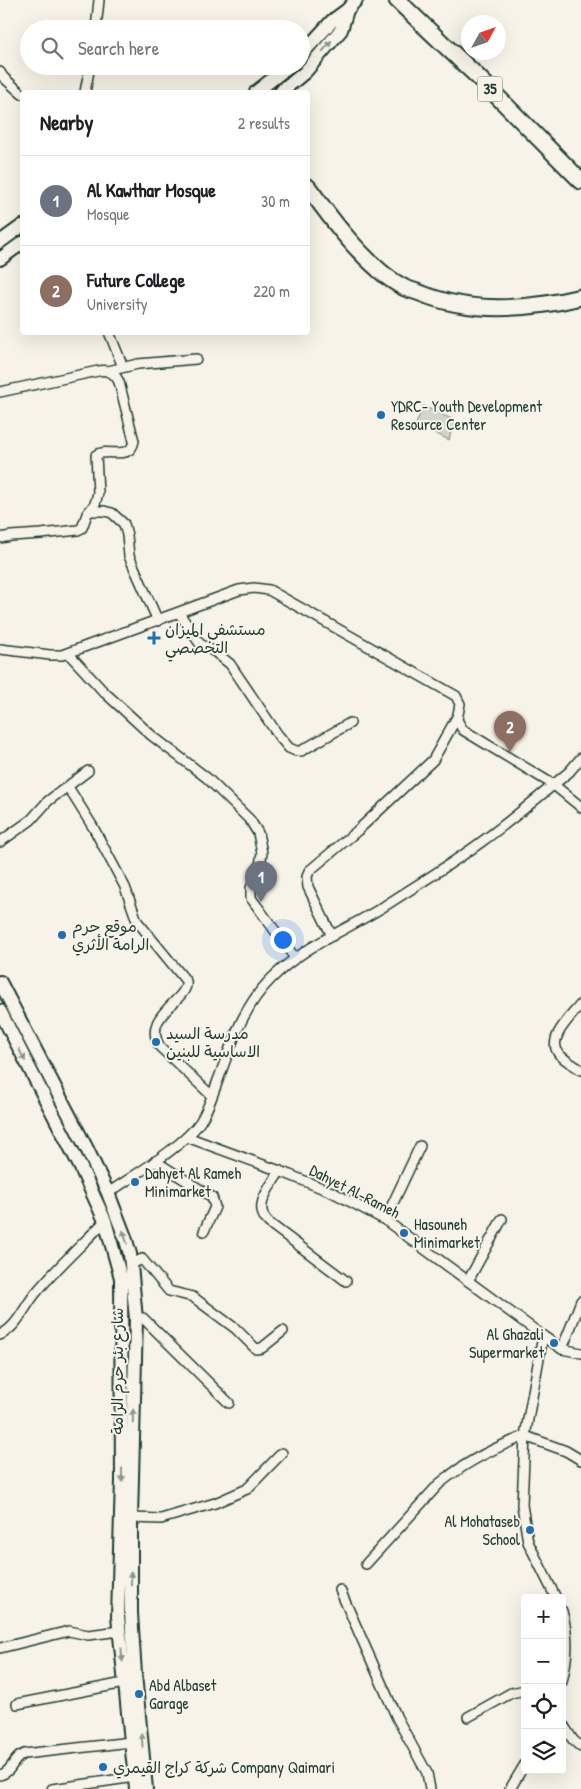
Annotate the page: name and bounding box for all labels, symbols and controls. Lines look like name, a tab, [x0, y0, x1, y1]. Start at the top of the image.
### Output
north arrow	[461, 15, 506, 60]
search box	[20, 20, 310, 75]
icon: search	[38, 34, 66, 62]
text: Search here	[78, 35, 159, 61]
one-way arrow	[322, 39, 333, 52]
road number: 35	[478, 76, 502, 102]
text: Nearby	[40, 108, 93, 137]
text: 2 results	[238, 112, 290, 134]
text: Al Kawthar Mosque	[87, 177, 216, 203]
text: 1	[53, 190, 59, 212]
text: 30 m	[261, 190, 290, 212]
text: Mosque	[87, 203, 129, 225]
text: Future College	[87, 267, 185, 293]
text: 2	[52, 280, 60, 302]
text: 220 m	[253, 280, 290, 302]
text: University	[87, 293, 148, 315]
place label: YDRC- Youth Development Resource Center	[391, 395, 542, 435]
marker: YDRC- Youth Development Resource Center	[375, 409, 387, 421]
place label: مستشفى الميزان التخصصي	[165, 618, 266, 662]
marker: مستشفى الميزان التخصصي	[147, 631, 161, 645]
pin: 2	[494, 711, 526, 752]
pin: 1	[245, 861, 277, 902]
place label: موقع حرم الرامة الأثري	[72, 915, 149, 956]
your location	[270, 927, 296, 953]
marker: موقع حرم الرامة الأثري	[56, 929, 68, 941]
place label: مدرسة السيد الاساسية للبنين	[166, 1022, 260, 1062]
marker: مدرسة السيد الاساسية للبنين	[150, 1036, 162, 1048]
one-way arrow	[18, 1047, 26, 1062]
street label: Dahyet Al-Rameh	[306, 1159, 404, 1223]
place label: Dahyet Al Rameh Minimarket	[145, 1162, 241, 1202]
marker: Dahyet Al Rameh Minimarket	[129, 1176, 141, 1188]
place label: Hasouneh Minimarket	[414, 1213, 480, 1253]
marker: Hasouneh Minimarket	[398, 1227, 410, 1239]
one-way arrow	[120, 1229, 128, 1244]
street label: شارع بئر حرم الرامة	[106, 1308, 130, 1434]
place label: Al Ghazali Supermarket	[469, 1323, 544, 1363]
marker: Al Ghazali Supermarket	[548, 1337, 560, 1349]
one-way arrow	[130, 1408, 138, 1424]
one-way arrow	[118, 1468, 126, 1484]
place label: Al Mohataseb School	[444, 1510, 521, 1550]
marker: Al Mohataseb School	[524, 1524, 536, 1536]
one-way arrow	[127, 1570, 135, 1586]
map controls	[521, 1594, 566, 1774]
button: +	[521, 1594, 566, 1639]
button: −	[521, 1639, 566, 1684]
one-way arrow	[118, 1647, 126, 1663]
place label: Abd Albaset Garage	[149, 1674, 217, 1714]
button: locate	[521, 1684, 566, 1729]
marker: Abd Albaset Garage	[133, 1688, 145, 1700]
button: layers	[521, 1729, 566, 1774]
one-way arrow	[137, 1732, 145, 1748]
place label: شركة كراج القيمري Company Qaimari	[113, 1756, 335, 1779]
marker: شركة كراج القيمري Company Qaimari	[97, 1761, 109, 1773]

